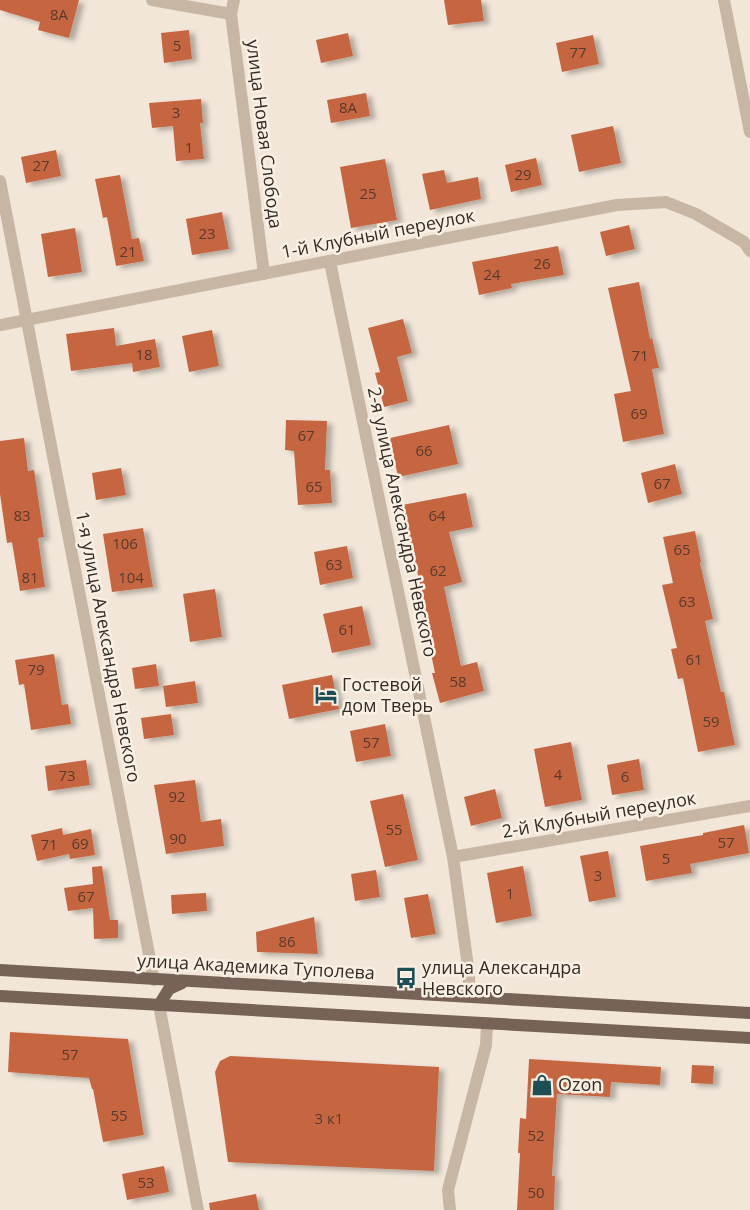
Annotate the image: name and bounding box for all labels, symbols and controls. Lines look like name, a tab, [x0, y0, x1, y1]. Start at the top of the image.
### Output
house number: 8А	[50, 4, 69, 24]
house number: 5	[173, 35, 181, 55]
street label: улица Новая Слобода	[241, 38, 288, 230]
house number: 77	[569, 42, 587, 62]
house number: 8А	[339, 97, 358, 117]
house number: 3	[172, 102, 180, 122]
house number: 1	[185, 137, 193, 157]
house number: 27	[32, 155, 50, 175]
house number: 29	[514, 164, 532, 184]
house number: 25	[359, 183, 377, 203]
street label: 1-й Клубный переулок	[279, 202, 477, 264]
house number: 23	[198, 223, 216, 243]
house number: 21	[119, 241, 137, 261]
house number: 26	[533, 253, 551, 273]
house number: 24	[483, 264, 501, 284]
house number: 18	[135, 344, 153, 364]
house number: 71	[631, 345, 649, 365]
street label: 2-я улица Александра Невского	[363, 384, 443, 659]
house number: 69	[630, 403, 648, 423]
house number: 67	[297, 425, 315, 445]
house number: 66	[415, 440, 433, 460]
house number: 67	[653, 473, 671, 493]
house number: 65	[305, 476, 323, 496]
house number: 83	[13, 505, 31, 525]
house number: 64	[428, 505, 446, 525]
street label: 1-я улица Александра Невского	[71, 509, 147, 784]
house number: 106	[112, 533, 138, 553]
house number: 65	[673, 539, 691, 559]
house number: 63	[325, 554, 343, 574]
house number: 62	[429, 560, 447, 580]
house number: 81	[21, 567, 39, 587]
house number: 104	[118, 567, 144, 587]
house number: 63	[678, 591, 696, 611]
house number: 61	[338, 619, 356, 639]
house number: 61	[685, 649, 703, 669]
house number: 79	[27, 659, 45, 679]
house number: 58	[449, 671, 467, 691]
place label: Гостевой дом Тверь	[342, 672, 433, 717]
hotel icon: Гостевой дом Тверь	[313, 682, 339, 708]
house number: 59	[702, 711, 720, 731]
house number: 57	[362, 732, 380, 752]
house number: 4	[554, 764, 563, 784]
house number: 73	[58, 765, 76, 785]
house number: 6	[621, 766, 629, 786]
street label: 2-й Клубный переулок	[500, 785, 698, 843]
house number: 92	[168, 786, 186, 806]
house number: 55	[385, 819, 403, 839]
house number: 90	[169, 828, 187, 848]
house number: 57	[717, 832, 735, 852]
house number: 69	[71, 833, 89, 853]
house number: 71	[40, 834, 58, 854]
house number: 5	[662, 848, 670, 868]
house number: 3	[594, 865, 602, 885]
house number: 1	[506, 883, 514, 903]
house number: 67	[77, 886, 95, 906]
house number: 86	[278, 931, 296, 951]
street label: улица Академика Туполева	[137, 948, 376, 984]
place label: улица Александра Невского	[422, 955, 581, 1000]
bus stop icon: улица Александра Невского	[393, 965, 419, 991]
house number: 57	[61, 1044, 79, 1064]
shop icon: Ozon	[529, 1072, 555, 1098]
place label: Ozon	[558, 1072, 602, 1096]
house number: 55	[110, 1105, 128, 1125]
house number: 3 к1	[315, 1108, 343, 1128]
house number: 52	[527, 1125, 545, 1145]
house number: 53	[137, 1172, 155, 1192]
house number: 50	[527, 1182, 545, 1202]

